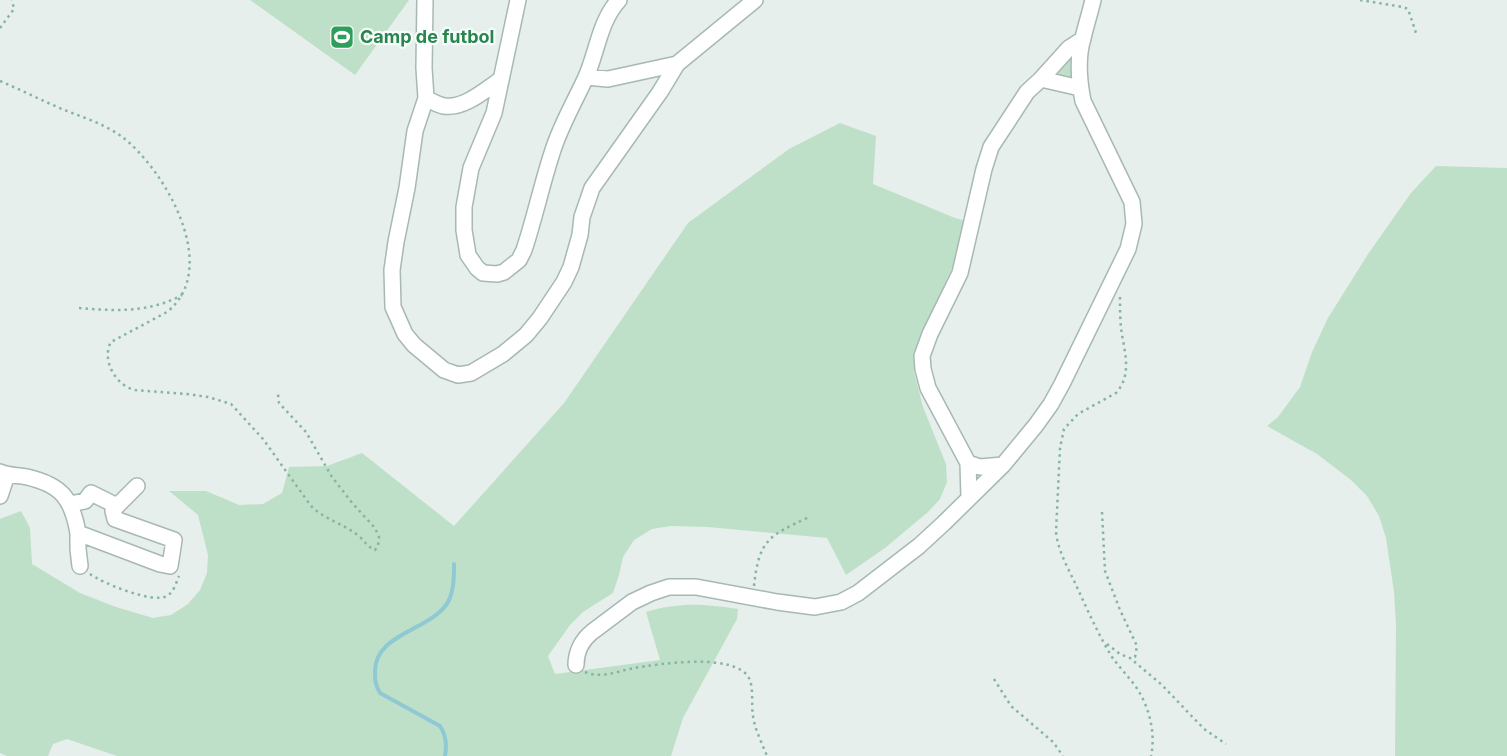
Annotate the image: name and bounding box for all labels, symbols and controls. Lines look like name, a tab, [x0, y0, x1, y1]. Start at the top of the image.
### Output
sports icon: Camp de futbol	[329, 24, 355, 50]
place label: Camp de futbol	[360, 26, 494, 47]

